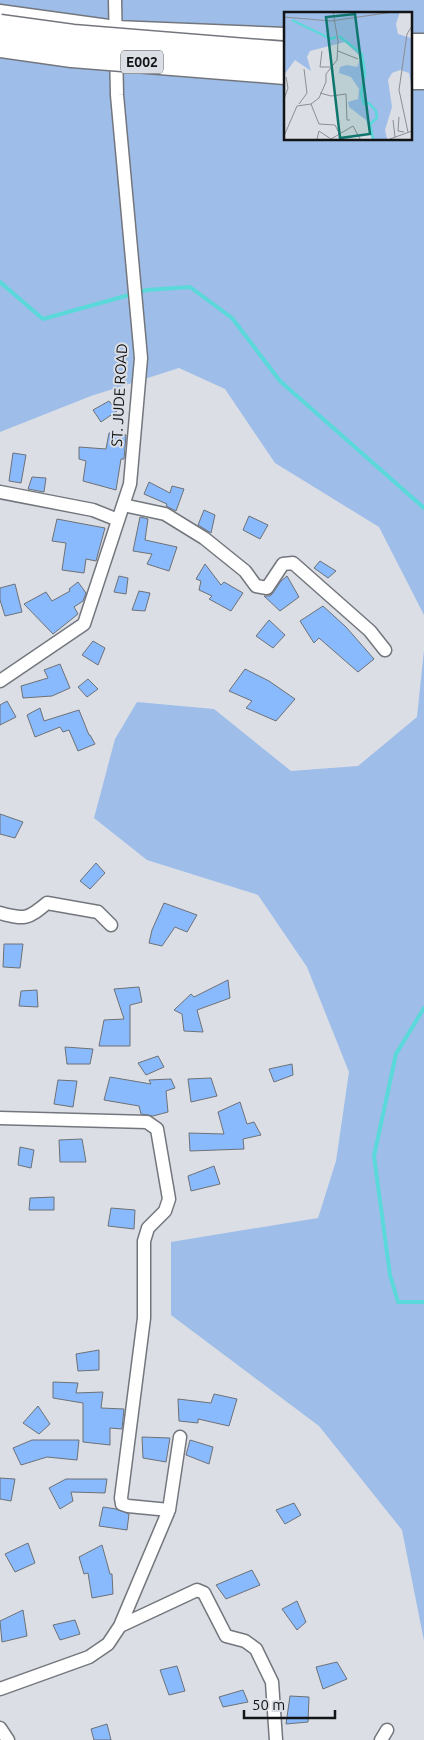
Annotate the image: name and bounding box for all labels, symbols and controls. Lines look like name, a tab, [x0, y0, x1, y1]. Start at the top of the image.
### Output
inset map	[284, 12, 412, 140]
road number: E002	[121, 51, 163, 74]
street label: ST. JUDE ROAD	[108, 343, 130, 447]
scale bar	[244, 1688, 335, 1720]
text: 50 m	[252, 1696, 285, 1713]

